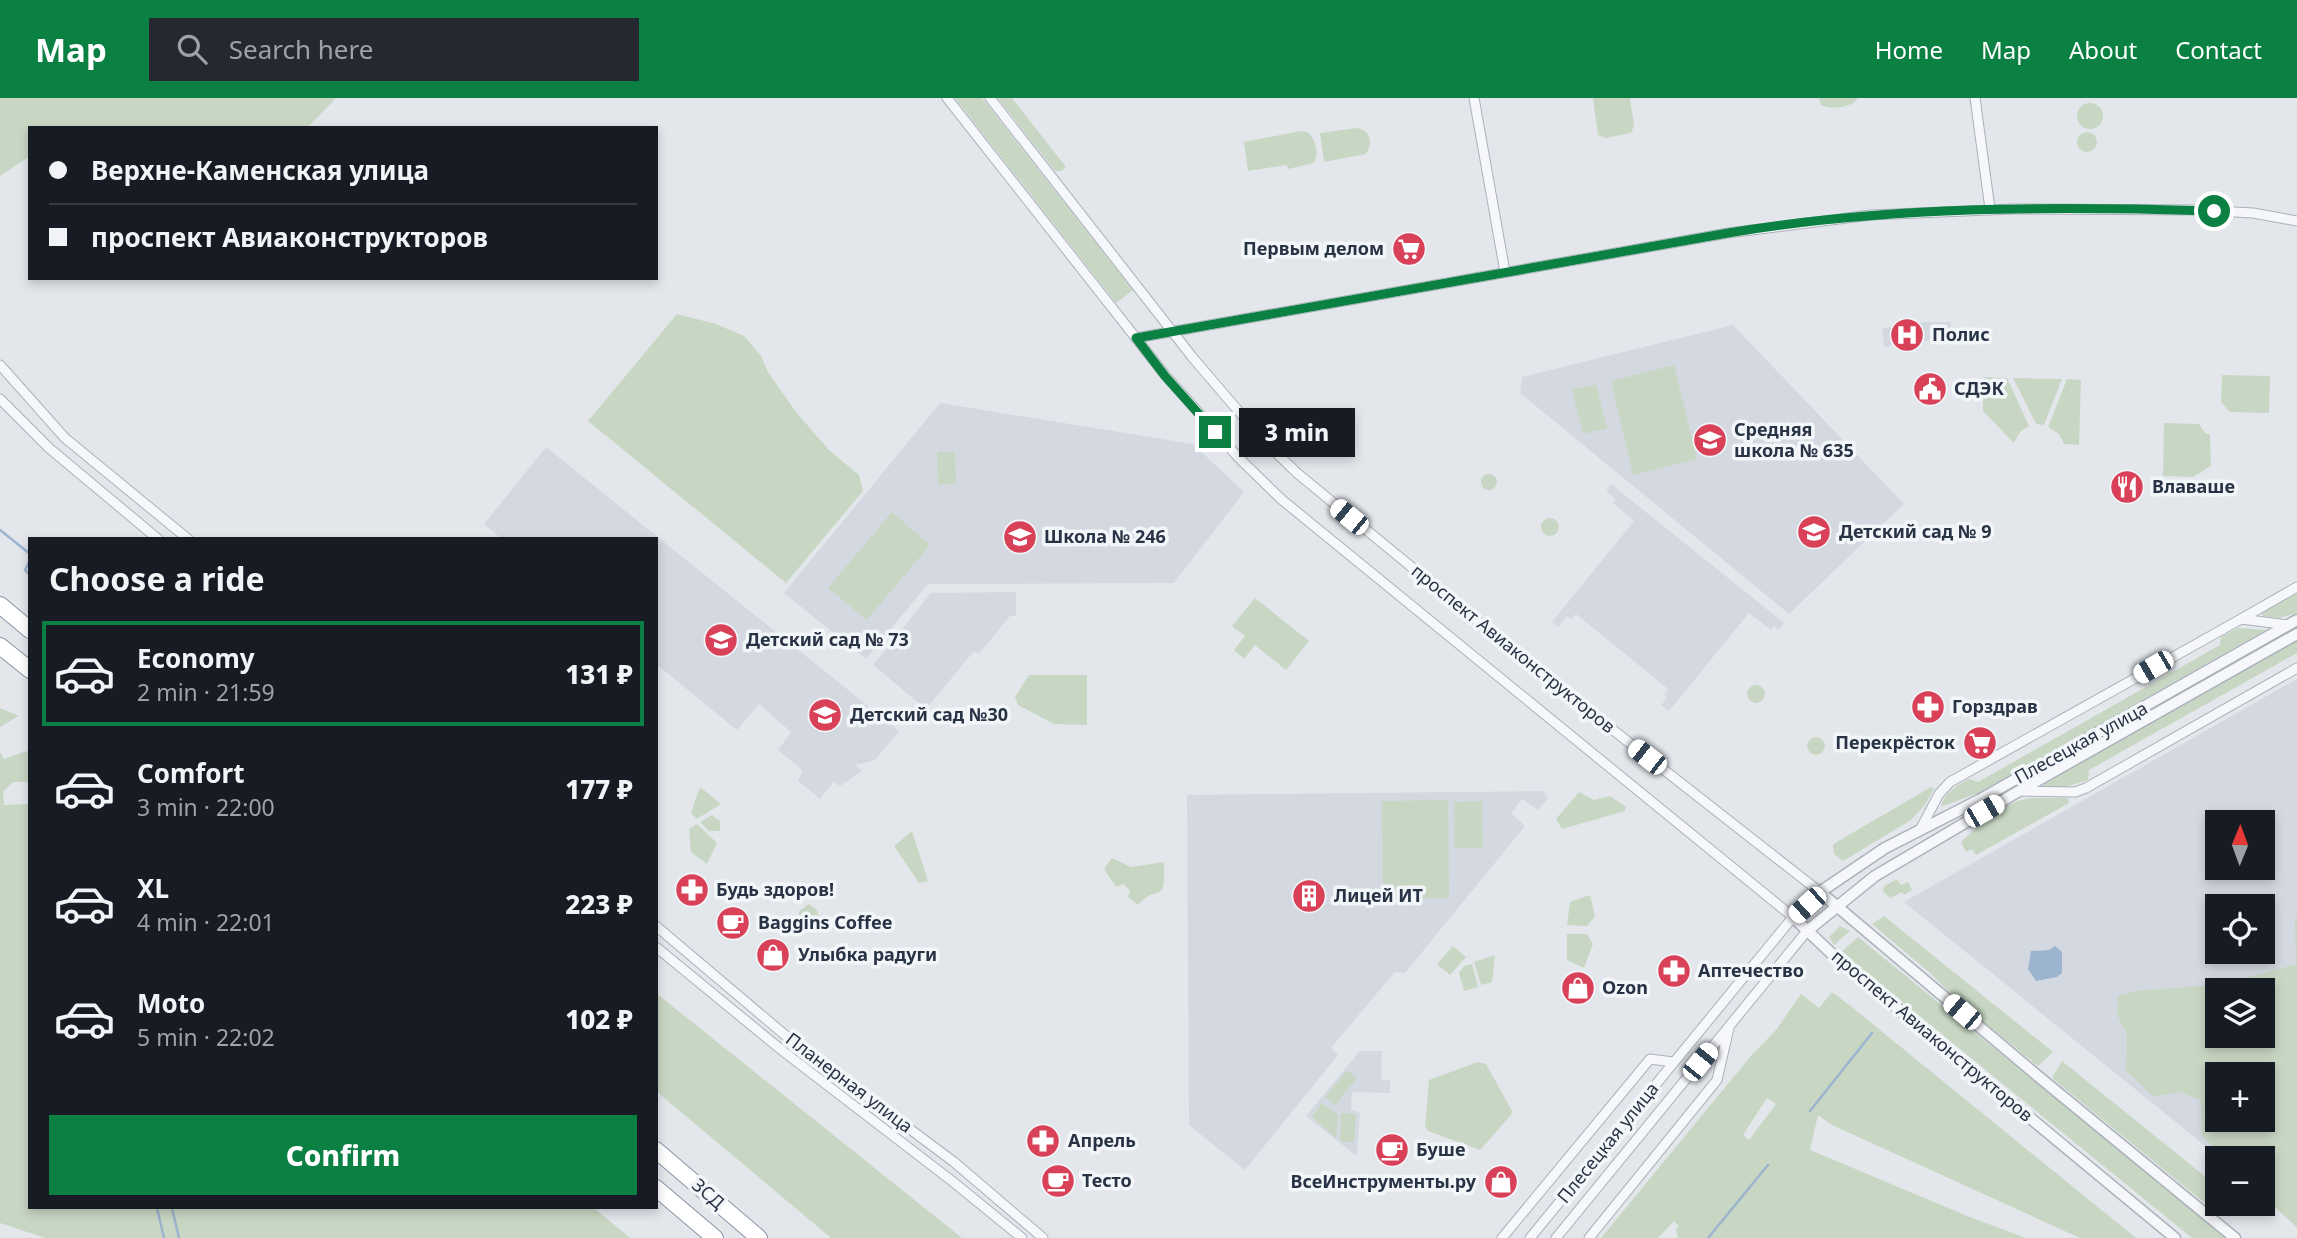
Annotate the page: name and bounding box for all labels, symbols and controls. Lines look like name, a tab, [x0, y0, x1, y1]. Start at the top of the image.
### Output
search box	[149, 18, 639, 81]
text: Map	[35, 27, 107, 72]
icon: search	[173, 30, 211, 68]
text: Search here	[229, 31, 373, 67]
text: Home	[1875, 33, 1943, 66]
text: Map	[1981, 33, 2031, 66]
text: About	[2069, 33, 2137, 66]
text: Contact	[2175, 33, 2262, 66]
text: Верхне-Каменская улица	[91, 152, 429, 188]
route start	[2198, 195, 2230, 227]
text: проспект Авиаконструкторов	[91, 219, 488, 255]
supermarket icon: Первым делом	[1390, 230, 1428, 268]
place label: Первым делом	[1243, 236, 1384, 260]
hospital icon: Полис	[1888, 316, 1926, 354]
place label: Полис	[1932, 322, 1990, 346]
public building icon: СДЭК	[1911, 370, 1949, 408]
place label: СДЭК	[1954, 376, 2004, 400]
callout: 3 min	[1240, 408, 1355, 456]
route end	[1199, 416, 1231, 448]
text: 3 min	[1265, 416, 1329, 448]
place label: Средняя школа № 635	[1734, 417, 1854, 462]
school or university icon: Средняя школа № 635	[1691, 421, 1729, 459]
restaurant icon: Влаваше	[2108, 468, 2146, 506]
place label: Влаваше	[2152, 474, 2235, 498]
car	[1327, 496, 1372, 538]
school or university icon: Детский сад № 9	[1795, 513, 1833, 551]
school or university icon: Школа № 246	[1001, 518, 1039, 556]
place label: Детский сад № 9	[1839, 519, 1991, 543]
place label: Школа № 246	[1044, 524, 1166, 548]
text: Choose a ride	[49, 557, 265, 600]
street label: проспект Авиаконструкторов	[1407, 558, 1621, 738]
school or university icon: Детский сад № 73	[702, 621, 740, 659]
place label: Детский сад № 73	[746, 627, 909, 651]
text: Economy	[137, 640, 255, 676]
icon: car	[53, 642, 116, 705]
car	[2130, 647, 2177, 687]
text: 131 ₽	[565, 656, 633, 692]
text: 2 min · 21:59	[137, 676, 275, 708]
pharmacy icon: Горздрав	[1909, 688, 1947, 726]
place label: Горздрав	[1952, 694, 2038, 718]
school or university icon: Детский сад №30	[806, 696, 844, 734]
street label: Плесецкая улица	[2010, 696, 2151, 789]
place label: Детский сад №30	[850, 702, 1008, 726]
supermarket icon: Перекрёсток	[1961, 724, 1999, 762]
place label: Перекрёсток	[1835, 730, 1955, 754]
car	[1624, 736, 1671, 778]
text: Comfort	[137, 755, 245, 791]
icon: car	[53, 757, 116, 820]
text: 177 ₽	[565, 771, 633, 807]
text: 3 min · 22:00	[137, 791, 275, 823]
car	[1961, 791, 2008, 831]
north arrow	[2205, 810, 2275, 880]
map controls	[2205, 810, 2275, 1216]
text: XL	[137, 870, 169, 906]
pharmacy icon: Будь здоров!	[673, 871, 711, 909]
icon: car	[53, 872, 116, 935]
place label: Будь здоров!	[716, 877, 834, 901]
building icon: Лицей ИТ	[1290, 877, 1328, 915]
place label: Лицей ИТ	[1334, 883, 1424, 907]
car	[1785, 883, 1830, 927]
text: 223 ₽	[565, 886, 633, 922]
button: locate	[2205, 894, 2275, 964]
cafe icon: Baggins Coffee	[714, 904, 752, 942]
text: 4 min · 22:01	[137, 906, 275, 938]
place label: Baggins Coffee	[758, 910, 893, 934]
shop icon: Улыбка радуги	[754, 936, 792, 974]
place label: Улыбка радуги	[798, 942, 937, 966]
street label: проспект Авиаконструкторов	[1827, 944, 2038, 1127]
pharmacy icon: Аптечество	[1655, 952, 1693, 990]
place label: Аптечество	[1698, 958, 1804, 982]
shop icon: Ozon	[1559, 969, 1597, 1007]
place label: Ozon	[1602, 975, 1648, 999]
button: layers	[2205, 978, 2275, 1048]
text: Moto	[137, 985, 205, 1021]
icon: car	[53, 987, 116, 1050]
car	[1940, 990, 1985, 1034]
text: 102 ₽	[565, 1001, 633, 1037]
text: 5 min · 22:02	[137, 1021, 275, 1053]
street label: Планерная улица	[781, 1027, 918, 1138]
car	[1679, 1039, 1722, 1085]
button: +	[2205, 1062, 2275, 1132]
street label: Плесецкая улица	[1551, 1077, 1663, 1208]
button: Confirm	[49, 1115, 637, 1195]
pharmacy icon: Апрель	[1024, 1122, 1062, 1160]
place label: Апрель	[1068, 1128, 1136, 1152]
cafe icon: Буше	[1373, 1131, 1411, 1169]
place label: Буше	[1416, 1137, 1465, 1161]
button: −	[2205, 1146, 2275, 1216]
cafe icon: Тесто	[1039, 1162, 1077, 1200]
shop icon: ВсеИнструменты.ру	[1482, 1163, 1520, 1201]
place label: Тесто	[1082, 1168, 1132, 1192]
place label: ВсеИнструменты.ру	[1291, 1169, 1477, 1193]
street label: ЗСД	[688, 1173, 730, 1214]

